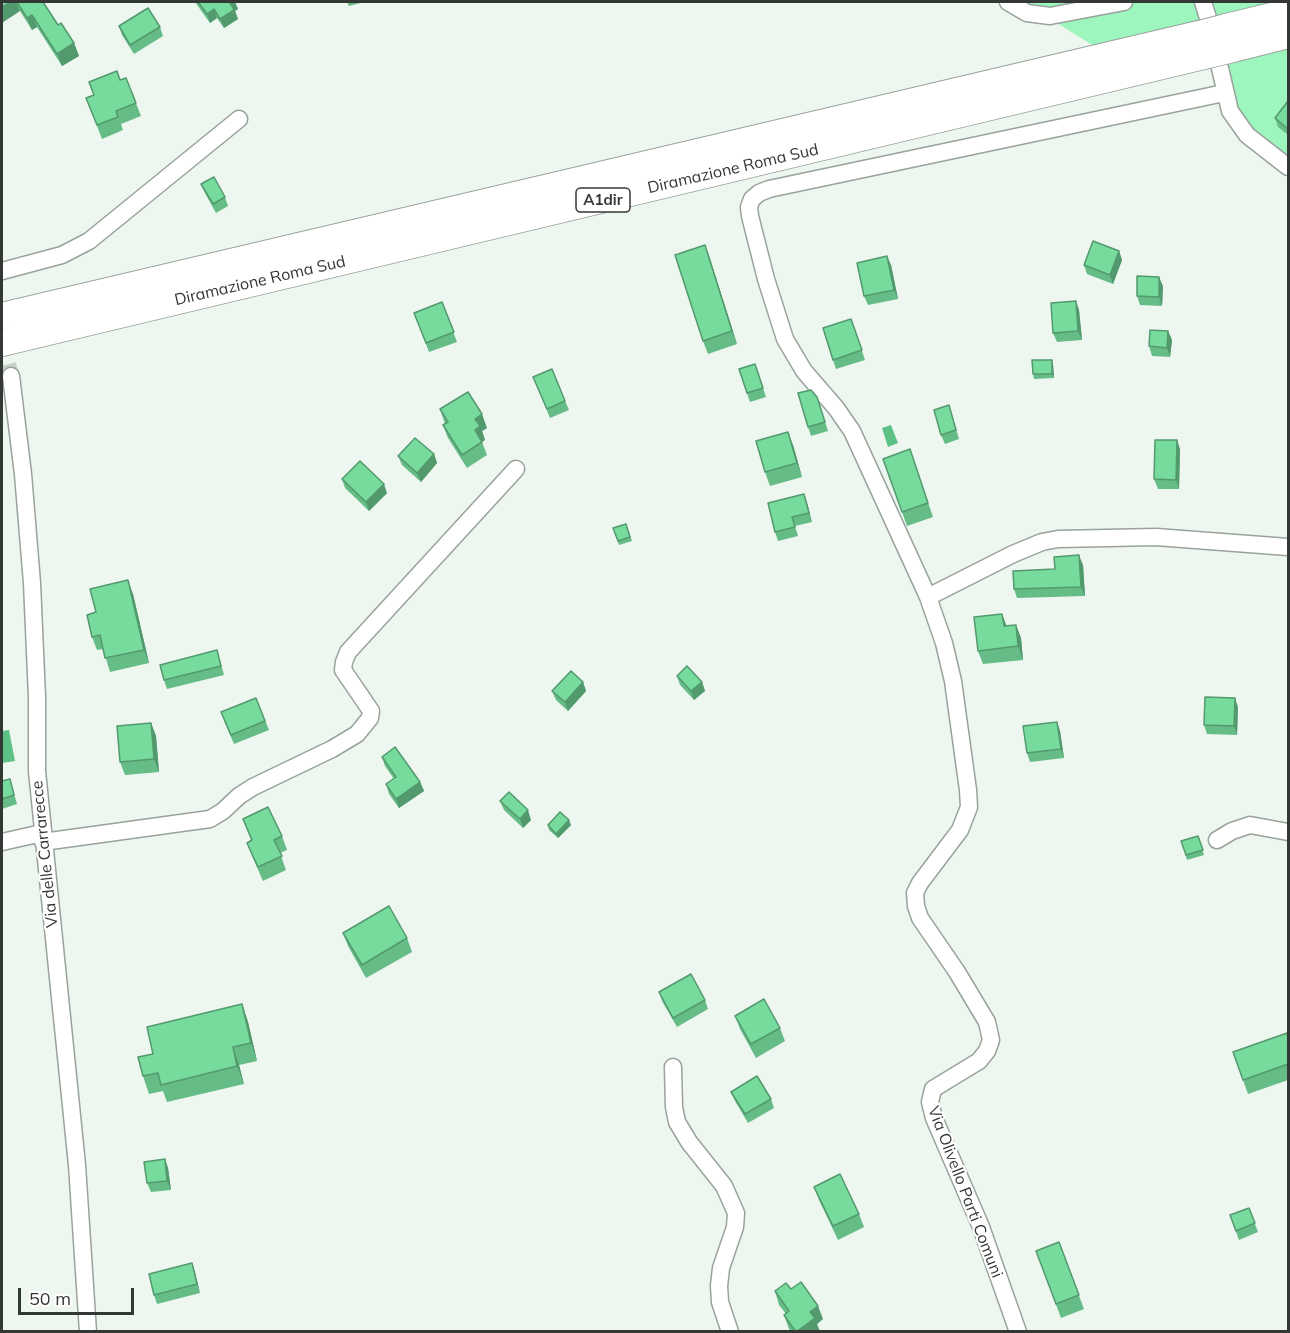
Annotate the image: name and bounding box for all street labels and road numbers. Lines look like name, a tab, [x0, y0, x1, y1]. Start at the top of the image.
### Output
street label: Diramazione Roma Sud	[646, 140, 820, 198]
road number: A1dir	[576, 188, 630, 212]
street label: Diramazione Roma Sud	[173, 252, 347, 310]
street label: Via delle Carrarecce	[28, 780, 62, 928]
street label: Via Olivello Parti Comuni	[923, 1104, 1007, 1280]

